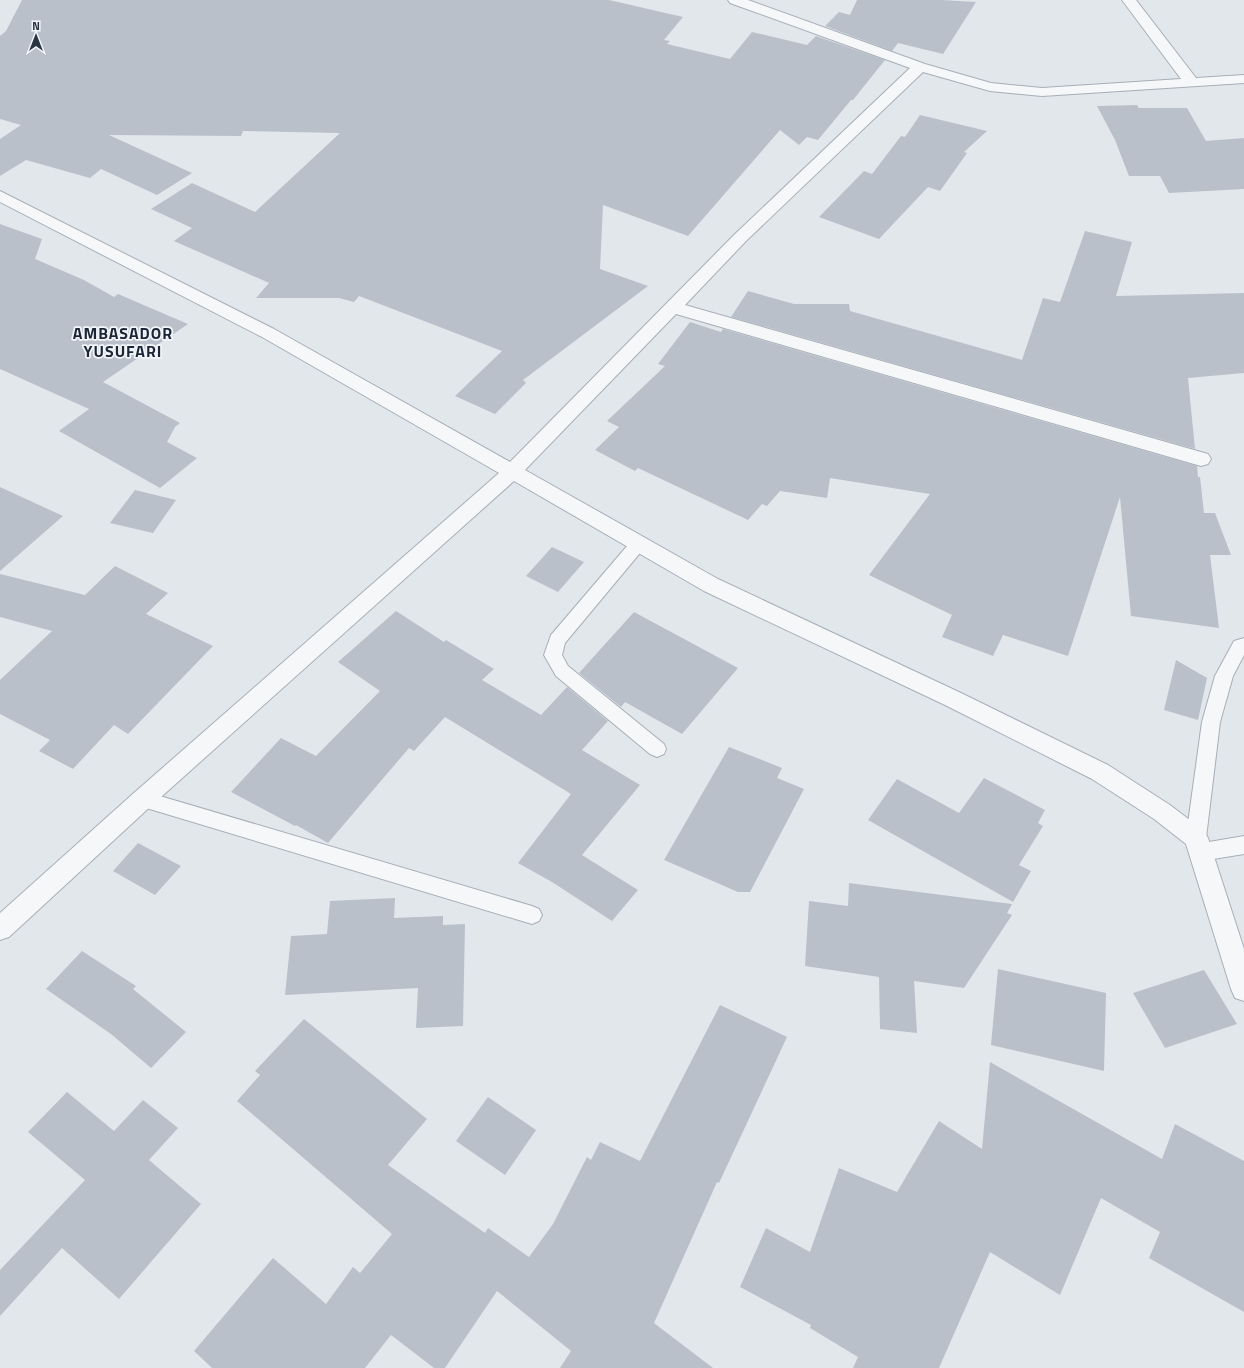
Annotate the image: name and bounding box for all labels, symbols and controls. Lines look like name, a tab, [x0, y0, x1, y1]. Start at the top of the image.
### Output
north arrow	[16, 16, 56, 56]
text: N	[32, 18, 40, 34]
district label: AMBASADOR YUSUFARI	[73, 321, 173, 363]

